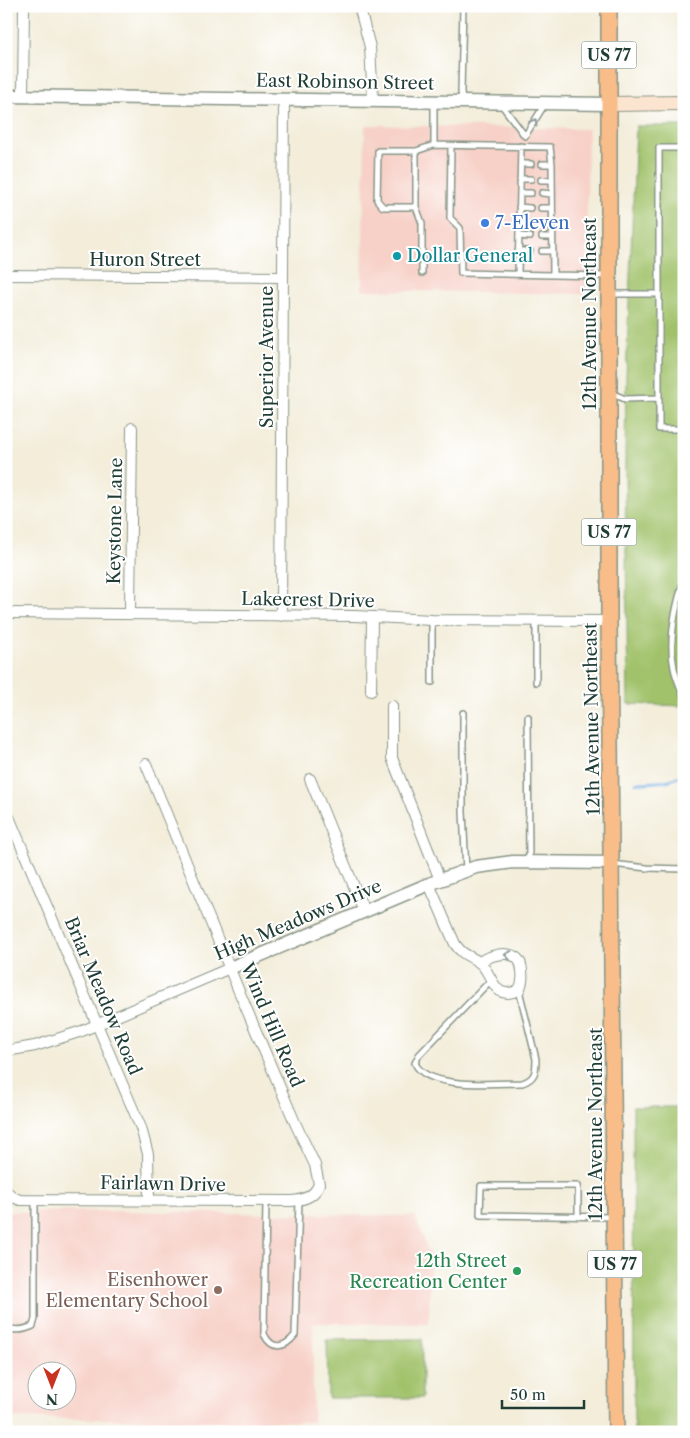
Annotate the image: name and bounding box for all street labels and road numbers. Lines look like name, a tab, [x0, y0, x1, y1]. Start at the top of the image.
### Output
road number: US 77	[582, 42, 636, 68]
street label: East Robinson Street	[256, 69, 435, 95]
street label: 12th Avenue Northeast	[579, 217, 601, 410]
street label: Huron Street	[89, 249, 201, 271]
street label: Superior Avenue	[256, 286, 278, 428]
street label: Keystone Lane	[103, 457, 127, 585]
road number: US 77	[582, 518, 636, 546]
street label: Lakecrest Drive	[241, 588, 375, 612]
street label: 12th Avenue Northeast	[579, 622, 605, 816]
street label: High Meadows Drive	[211, 875, 385, 965]
street label: Briar Meadow Road	[60, 914, 146, 1078]
street label: Wind Hill Road	[235, 959, 308, 1091]
street label: 12th Avenue Northeast	[585, 1027, 607, 1220]
street label: Fairlawn Drive	[100, 1172, 226, 1196]
road number: US 77	[588, 1250, 642, 1278]

